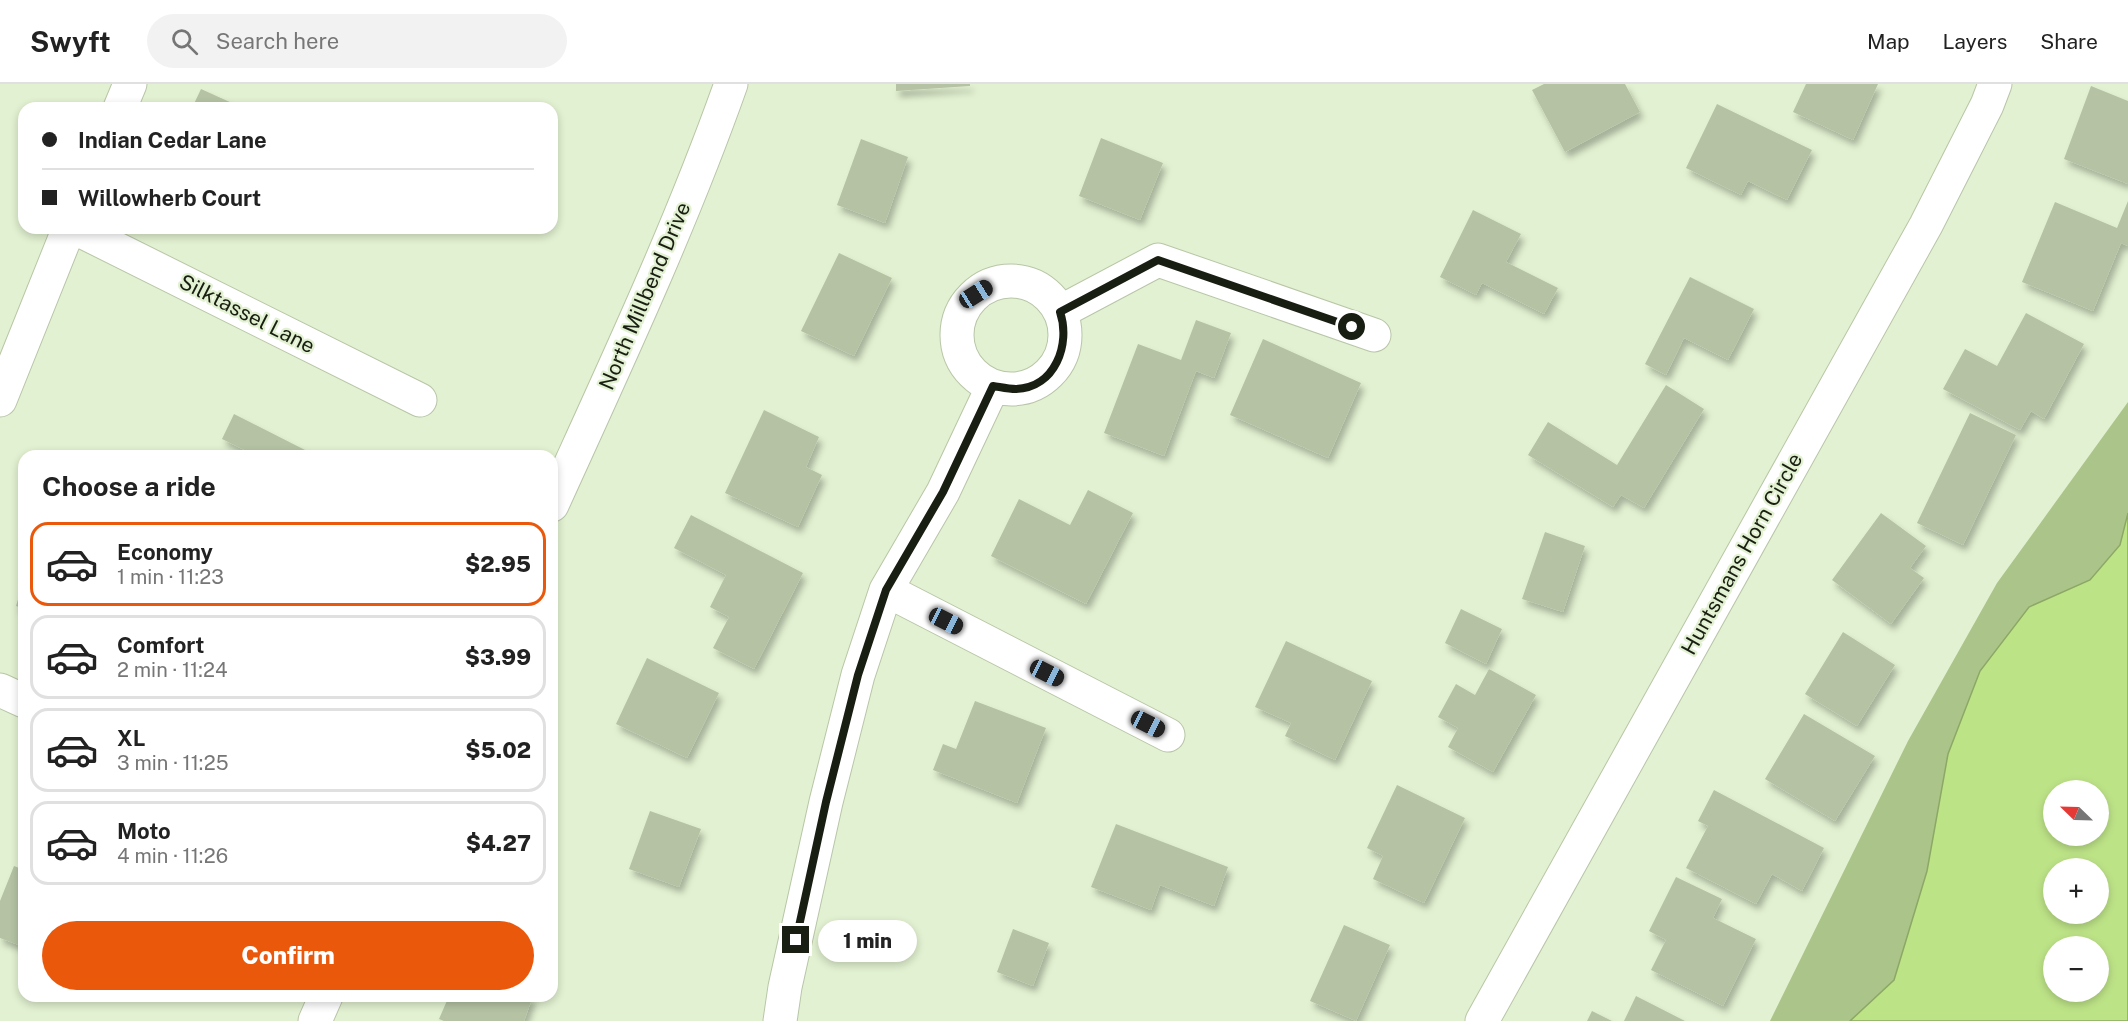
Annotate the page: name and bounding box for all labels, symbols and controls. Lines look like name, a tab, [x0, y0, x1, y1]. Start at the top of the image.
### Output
search box	[147, 14, 567, 68]
text: Swyft	[30, 25, 111, 58]
icon: search	[168, 25, 201, 58]
text: Search here	[216, 28, 339, 54]
text: Map	[1867, 29, 1910, 54]
text: Layers	[1943, 29, 2007, 54]
text: Share	[2040, 29, 2098, 54]
text: Indian Cedar Lane	[78, 127, 267, 153]
text: Willowherb Court	[78, 185, 261, 211]
street label: North Millbend Drive	[594, 198, 695, 393]
street label: Silktassel Lane	[175, 269, 319, 358]
car	[956, 277, 996, 311]
route start	[1338, 313, 1365, 340]
street label: Huntsmans Horn Circle	[1676, 449, 1807, 659]
text: Choose a ride	[42, 470, 216, 502]
icon: car	[45, 537, 99, 591]
text: Economy	[117, 539, 213, 565]
text: $2.95	[465, 551, 531, 577]
text: 1 min · 11:23	[117, 565, 224, 589]
car	[926, 605, 966, 637]
icon: car	[45, 630, 99, 684]
text: Comfort	[117, 632, 204, 658]
text: $3.99	[465, 644, 531, 670]
car	[1027, 657, 1067, 689]
text: 2 min · 11:24	[117, 658, 228, 682]
car	[1128, 708, 1168, 740]
icon: car	[45, 723, 99, 777]
text: XL	[117, 725, 145, 751]
text: $5.02	[465, 737, 531, 763]
text: 3 min · 11:25	[117, 751, 228, 775]
north arrow	[2043, 780, 2109, 846]
map controls	[2043, 780, 2109, 1002]
icon: car	[45, 816, 99, 870]
text: Moto	[117, 818, 171, 844]
text: $4.27	[466, 830, 531, 856]
text: 4 min · 11:26	[117, 844, 228, 868]
button: +	[2043, 858, 2109, 924]
callout: 1 min	[817, 919, 916, 961]
button: Confirm	[42, 921, 534, 990]
route end	[782, 926, 809, 953]
text: 1 min	[843, 929, 892, 953]
button: −	[2043, 936, 2109, 1002]

